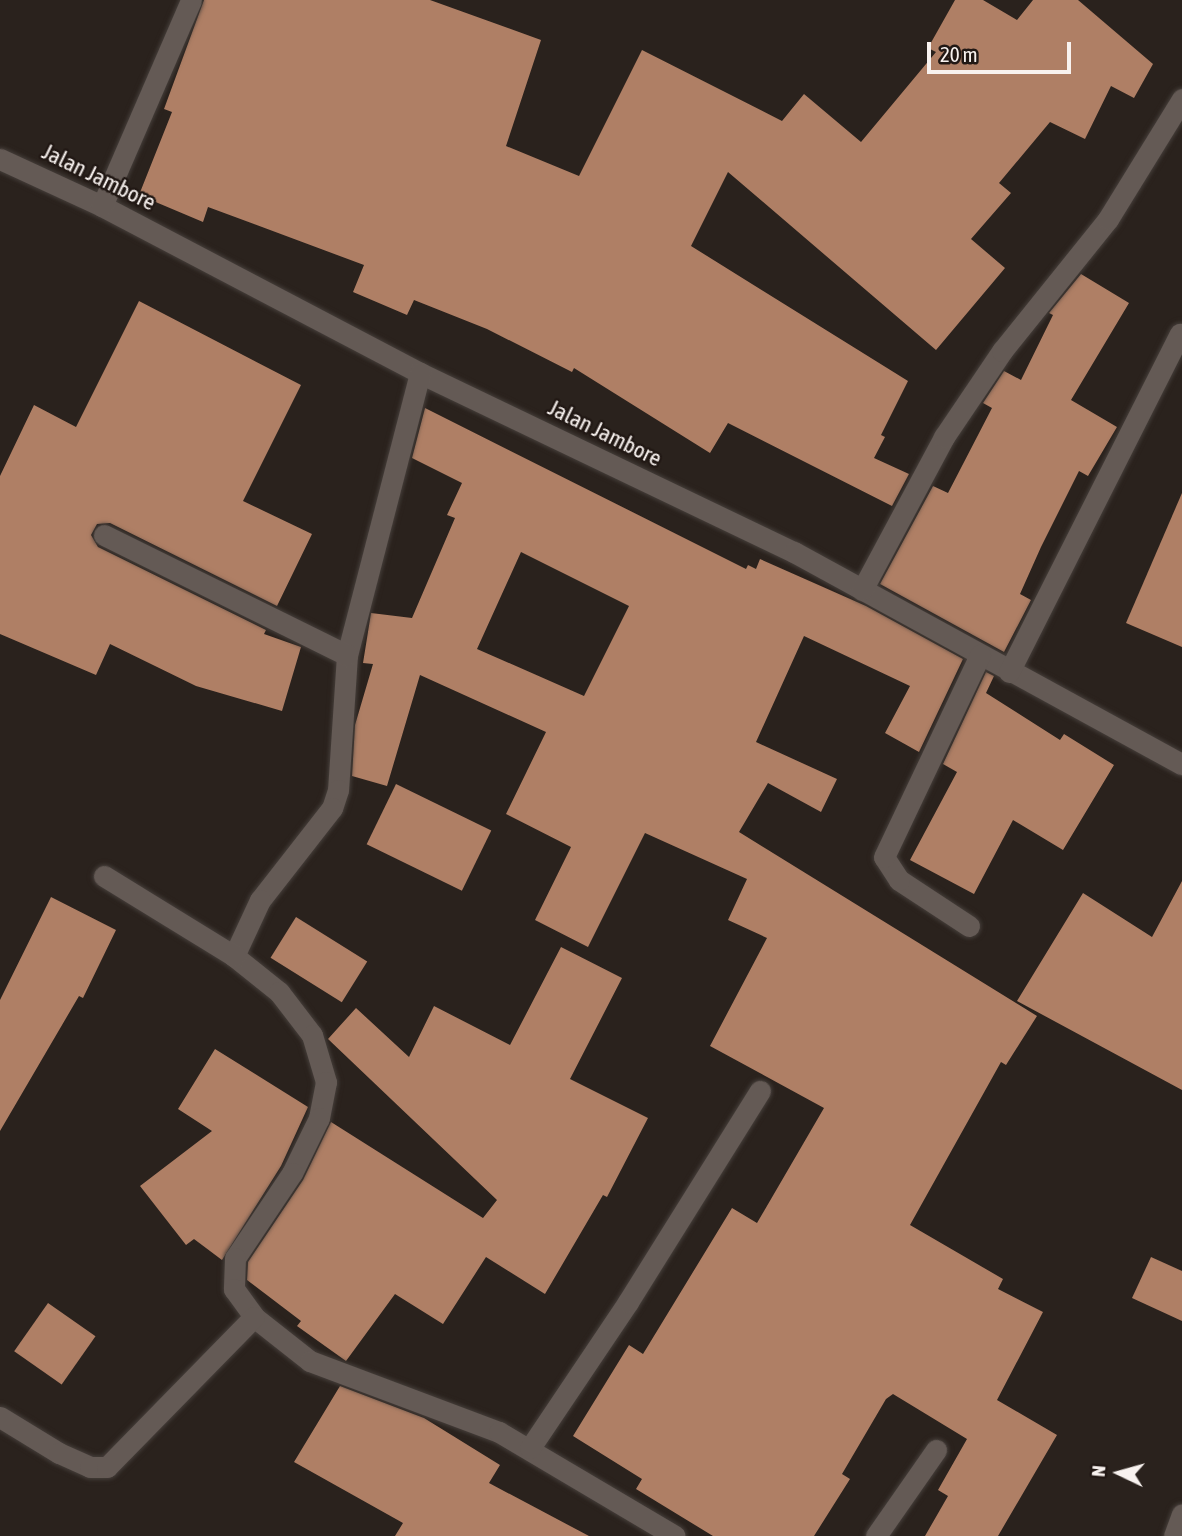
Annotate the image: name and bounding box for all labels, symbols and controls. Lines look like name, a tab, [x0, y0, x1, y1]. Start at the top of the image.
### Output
scale bar	[930, 28, 1074, 72]
text: 20 m	[940, 42, 978, 66]
street label: Jalan Jambore	[38, 138, 160, 216]
street label: Jalan Jambore	[544, 394, 666, 472]
north arrow	[1084, 1438, 1154, 1508]
text: N	[1087, 1465, 1110, 1478]

